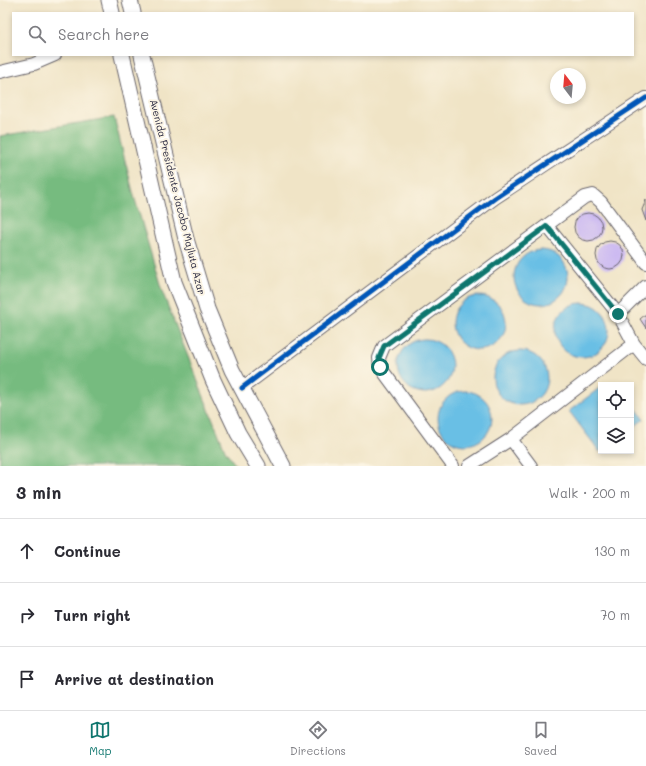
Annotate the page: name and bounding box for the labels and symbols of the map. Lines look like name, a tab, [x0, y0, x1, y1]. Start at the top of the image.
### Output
north arrow	[550, 68, 586, 104]
street label: Avenida Presidente Jacobo Majluta Azar	[147, 98, 209, 296]
route end	[609, 305, 627, 323]
route start	[371, 358, 389, 376]

